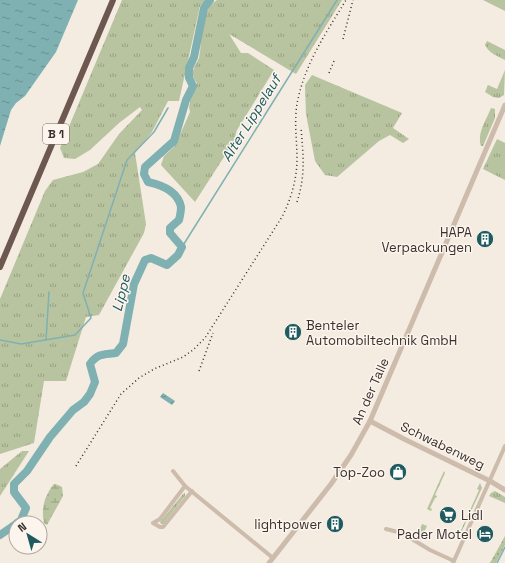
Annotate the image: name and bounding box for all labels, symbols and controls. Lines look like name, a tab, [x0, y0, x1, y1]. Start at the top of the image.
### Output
water label: Alter Lippelauf	[217, 70, 286, 165]
road number: B 1	[43, 124, 69, 144]
place label: HAPA Verpackungen	[381, 224, 472, 256]
building icon: HAPA Verpackungen	[475, 229, 495, 249]
water label: Lippe	[108, 272, 134, 313]
place label: Benteler Automobiltechnik GmbH	[306, 317, 457, 349]
building icon: Benteler Automobiltechnik GmbH	[283, 322, 303, 342]
street label: An der Talle	[348, 355, 393, 427]
street label: Schwabenweg	[398, 418, 488, 473]
shop icon: Top-Zoo	[388, 462, 408, 482]
place label: Top-Zoo	[333, 464, 385, 481]
supermarket icon: Lidl	[438, 505, 458, 525]
place label: Lidl	[461, 507, 483, 524]
building icon: lightpower	[325, 514, 345, 534]
north arrow	[8, 515, 48, 555]
place label: lightpower	[254, 516, 322, 533]
text: N	[15, 519, 29, 535]
hotel icon: Pader Motel	[475, 524, 495, 544]
place label: Pader Motel	[397, 526, 472, 543]

